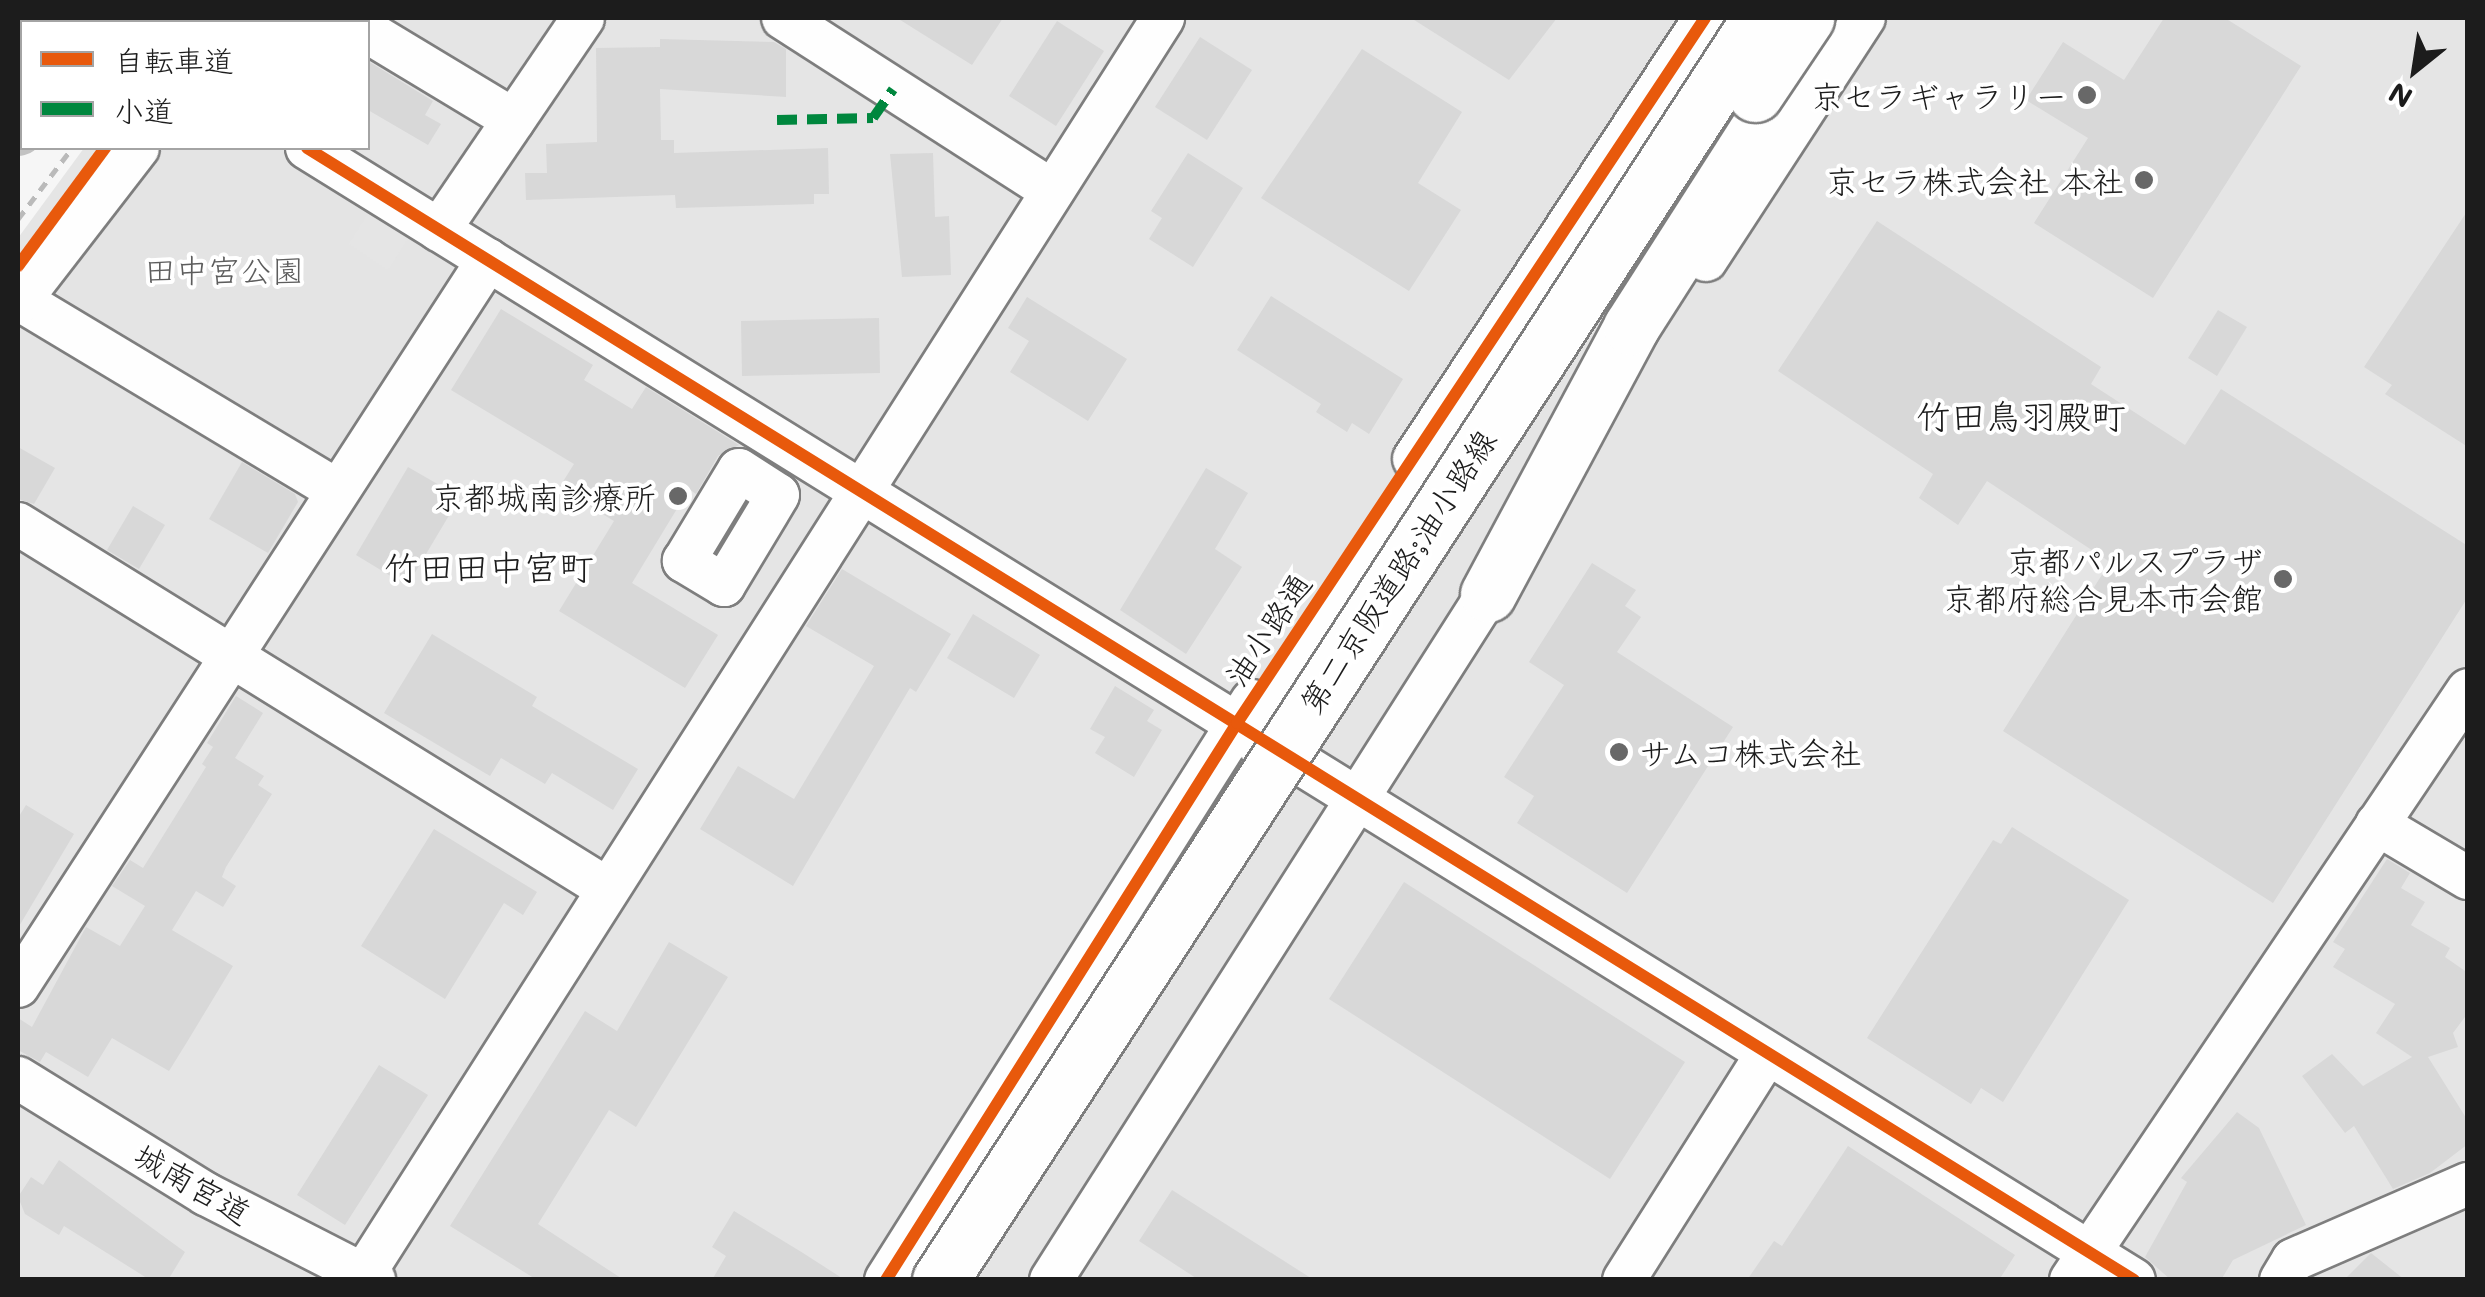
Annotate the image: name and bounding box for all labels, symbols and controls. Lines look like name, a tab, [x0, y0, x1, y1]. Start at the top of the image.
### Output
legend	[20, 20, 370, 150]
north arrow	[2365, 20, 2465, 120]
text: 自転車道	[114, 40, 234, 80]
text: N	[2382, 75, 2418, 117]
place label: 京セラギャラリー	[1811, 76, 2067, 114]
marker: 京セラギャラリー	[2076, 84, 2098, 106]
text: 小道	[114, 90, 174, 130]
place label: 京セラ株式会社 本社	[1826, 161, 2124, 199]
marker: 京セラ株式会社 本社	[2133, 169, 2155, 191]
park label: 田中宮公園	[144, 250, 304, 288]
district label: 竹田鳥羽殿町	[1916, 394, 2126, 436]
street label: 第二京阪道路;油小路線	[1291, 422, 1503, 720]
place label: 京都城南診療所	[432, 477, 656, 515]
marker: 京都城南診療所	[665, 483, 691, 509]
place label: 京都パルスプラザ 京都府総合見本市会館	[1943, 542, 2263, 617]
district label: 竹田田中宮町	[384, 545, 594, 587]
street label: 油小路通	[1215, 565, 1319, 693]
marker: 京都パルスプラザ 京都府総合見本市会館	[2272, 568, 2294, 590]
place label: サムコ株式会社	[1639, 733, 1863, 771]
marker: サムコ株式会社	[1608, 741, 1630, 763]
street label: 城南宮道	[128, 1134, 258, 1232]

